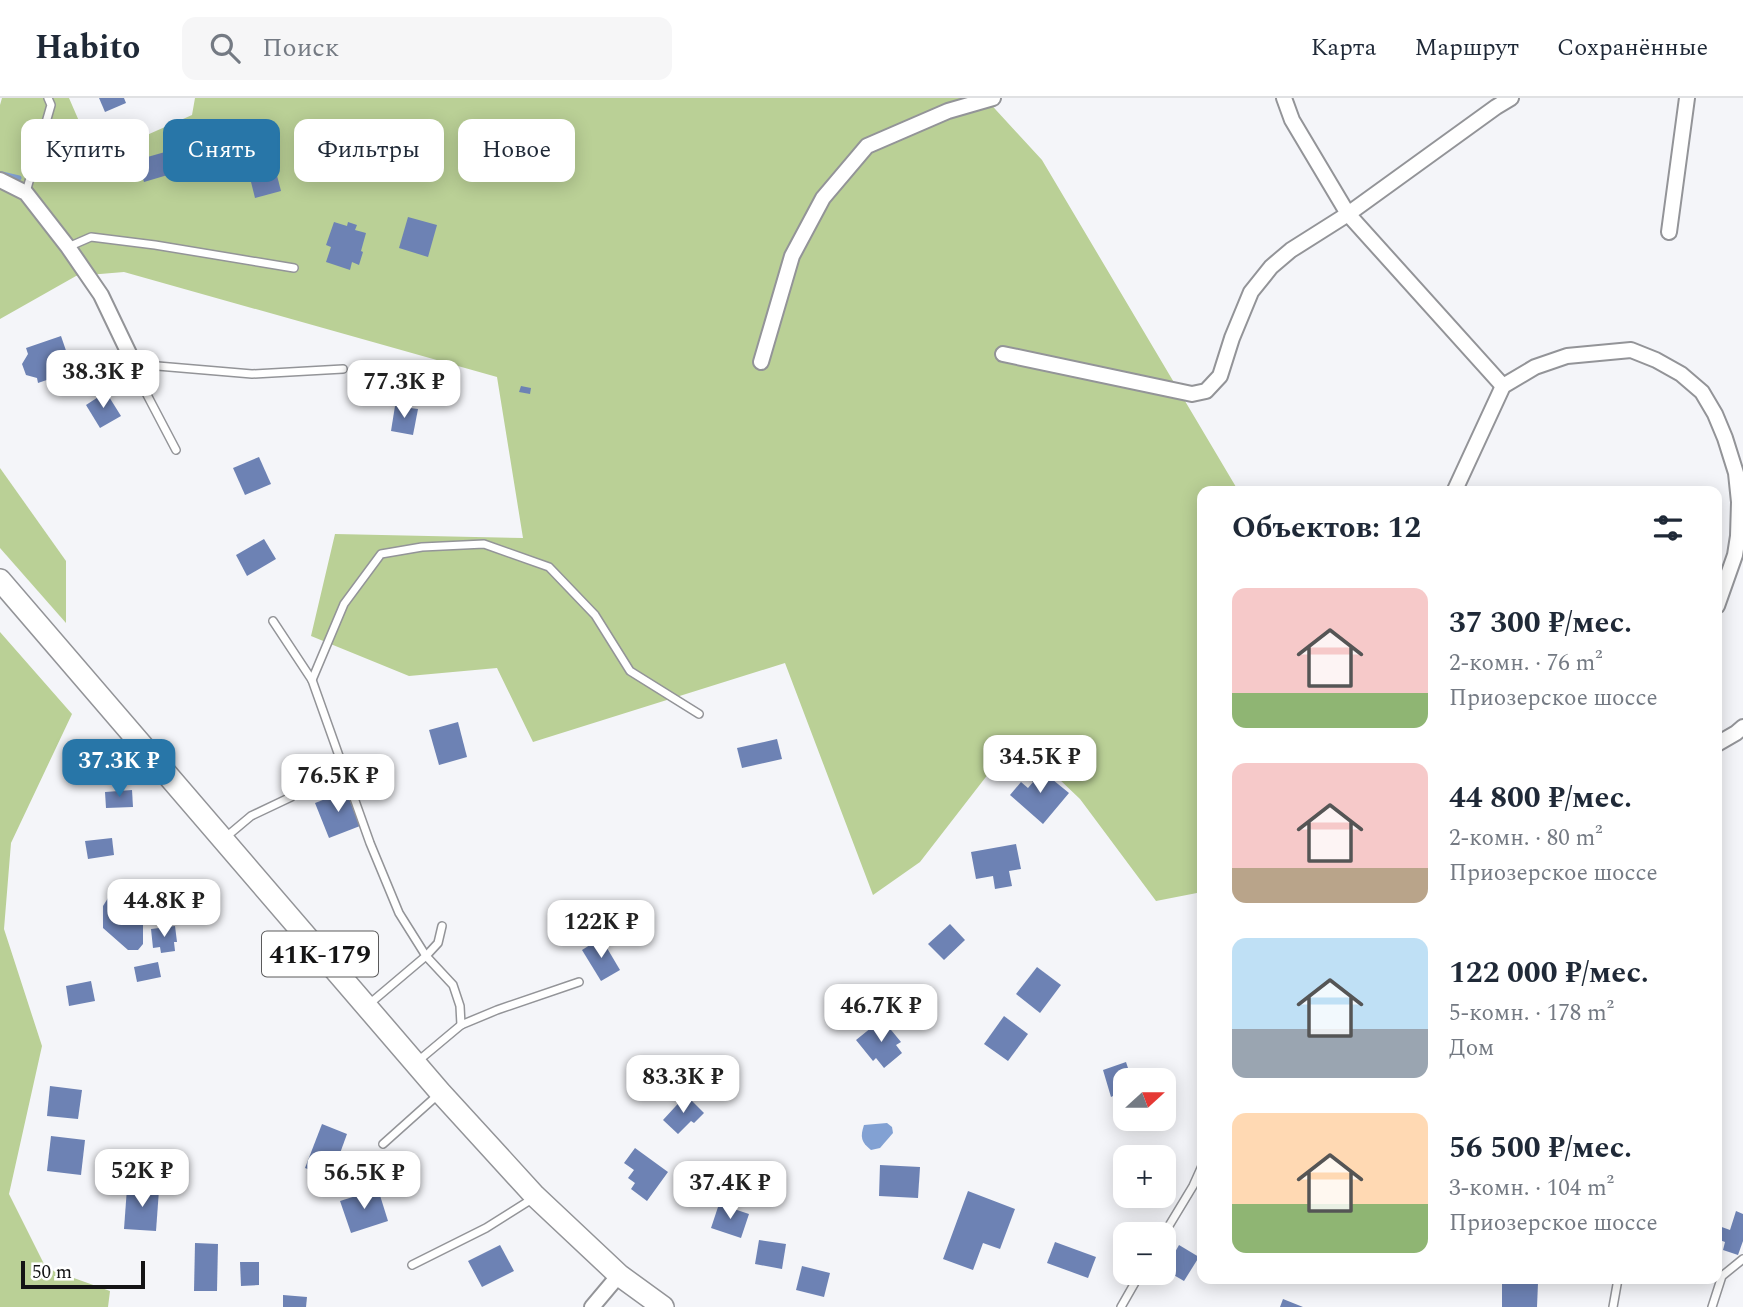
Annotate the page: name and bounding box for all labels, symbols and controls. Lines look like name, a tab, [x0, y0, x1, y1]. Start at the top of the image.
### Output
search box	[182, 17, 672, 80]
text: Habito	[35, 23, 140, 73]
text: Поиск	[262, 28, 339, 68]
icon: search	[206, 29, 244, 67]
text: Карта	[1311, 30, 1376, 66]
text: Маршрут	[1414, 30, 1519, 66]
text: Сохранённые	[1557, 30, 1708, 66]
chip: Купить	[21, 119, 149, 182]
chip: Снять	[163, 119, 280, 182]
chip: Фильтры	[294, 119, 444, 182]
chip: Новое	[458, 119, 575, 182]
pin: 38.3K ₽	[38, 350, 168, 410]
text: 38.3K ₽	[62, 355, 144, 390]
pin: 77.3K ₽	[339, 360, 469, 420]
text: 77.3K ₽	[363, 365, 445, 400]
text: Объектов: 12	[1232, 505, 1421, 551]
icon: filters	[1649, 509, 1687, 547]
text: 37 300 ₽/мес.	[1449, 600, 1632, 646]
icon: home	[1288, 616, 1372, 700]
text: 2-комн. · 76 m²	[1449, 646, 1603, 681]
text: Приозерское шоссе	[1449, 681, 1658, 716]
pin: 34.5K ₽	[975, 736, 1105, 795]
pin: 37.3K ₽	[54, 740, 184, 799]
text: 34.5K ₽	[999, 740, 1081, 775]
text: 37.3K ₽	[78, 744, 160, 779]
pin: 76.5K ₽	[273, 754, 403, 814]
text: 76.5K ₽	[297, 759, 379, 794]
text: 44 800 ₽/мес.	[1449, 775, 1632, 821]
icon: home	[1288, 791, 1372, 875]
text: 2-комн. · 80 m²	[1449, 821, 1603, 856]
text: Приозерское шоссе	[1449, 856, 1658, 891]
pin: 44.8K ₽	[99, 880, 229, 939]
text: 44.8K ₽	[123, 884, 205, 919]
pin: 122K ₽	[544, 900, 658, 960]
text: 122K ₽	[563, 905, 639, 940]
road number: 41К-179	[262, 932, 378, 976]
text: 122 000 ₽/мес.	[1449, 950, 1649, 996]
icon: home	[1288, 966, 1372, 1050]
pin: 46.7K ₽	[816, 984, 946, 1044]
text: 46.7K ₽	[840, 989, 922, 1024]
text: 5-комн. · 178 m²	[1449, 996, 1614, 1031]
text: Дом	[1449, 1031, 1494, 1066]
pin: 83.3K ₽	[618, 1056, 748, 1115]
text: 83.3K ₽	[642, 1060, 724, 1095]
north arrow	[1113, 1068, 1176, 1130]
map controls	[1113, 1068, 1176, 1285]
text: 56 500 ₽/мес.	[1449, 1125, 1632, 1171]
icon: home	[1288, 1141, 1372, 1225]
button: +	[1113, 1145, 1176, 1208]
pin: 52K ₽	[93, 1150, 191, 1209]
pin: 56.5K ₽	[299, 1152, 429, 1211]
text: 52K ₽	[111, 1154, 173, 1189]
text: 56.5K ₽	[323, 1156, 405, 1191]
pin: 37.4K ₽	[665, 1162, 795, 1221]
text: 37.4K ₽	[689, 1166, 771, 1201]
text: 3-комн. · 104 m²	[1449, 1171, 1614, 1206]
text: Приозерское шоссе	[1449, 1206, 1658, 1241]
button: −	[1113, 1222, 1176, 1285]
scale bar	[21, 1258, 145, 1290]
text: 50 m	[32, 1258, 72, 1287]

